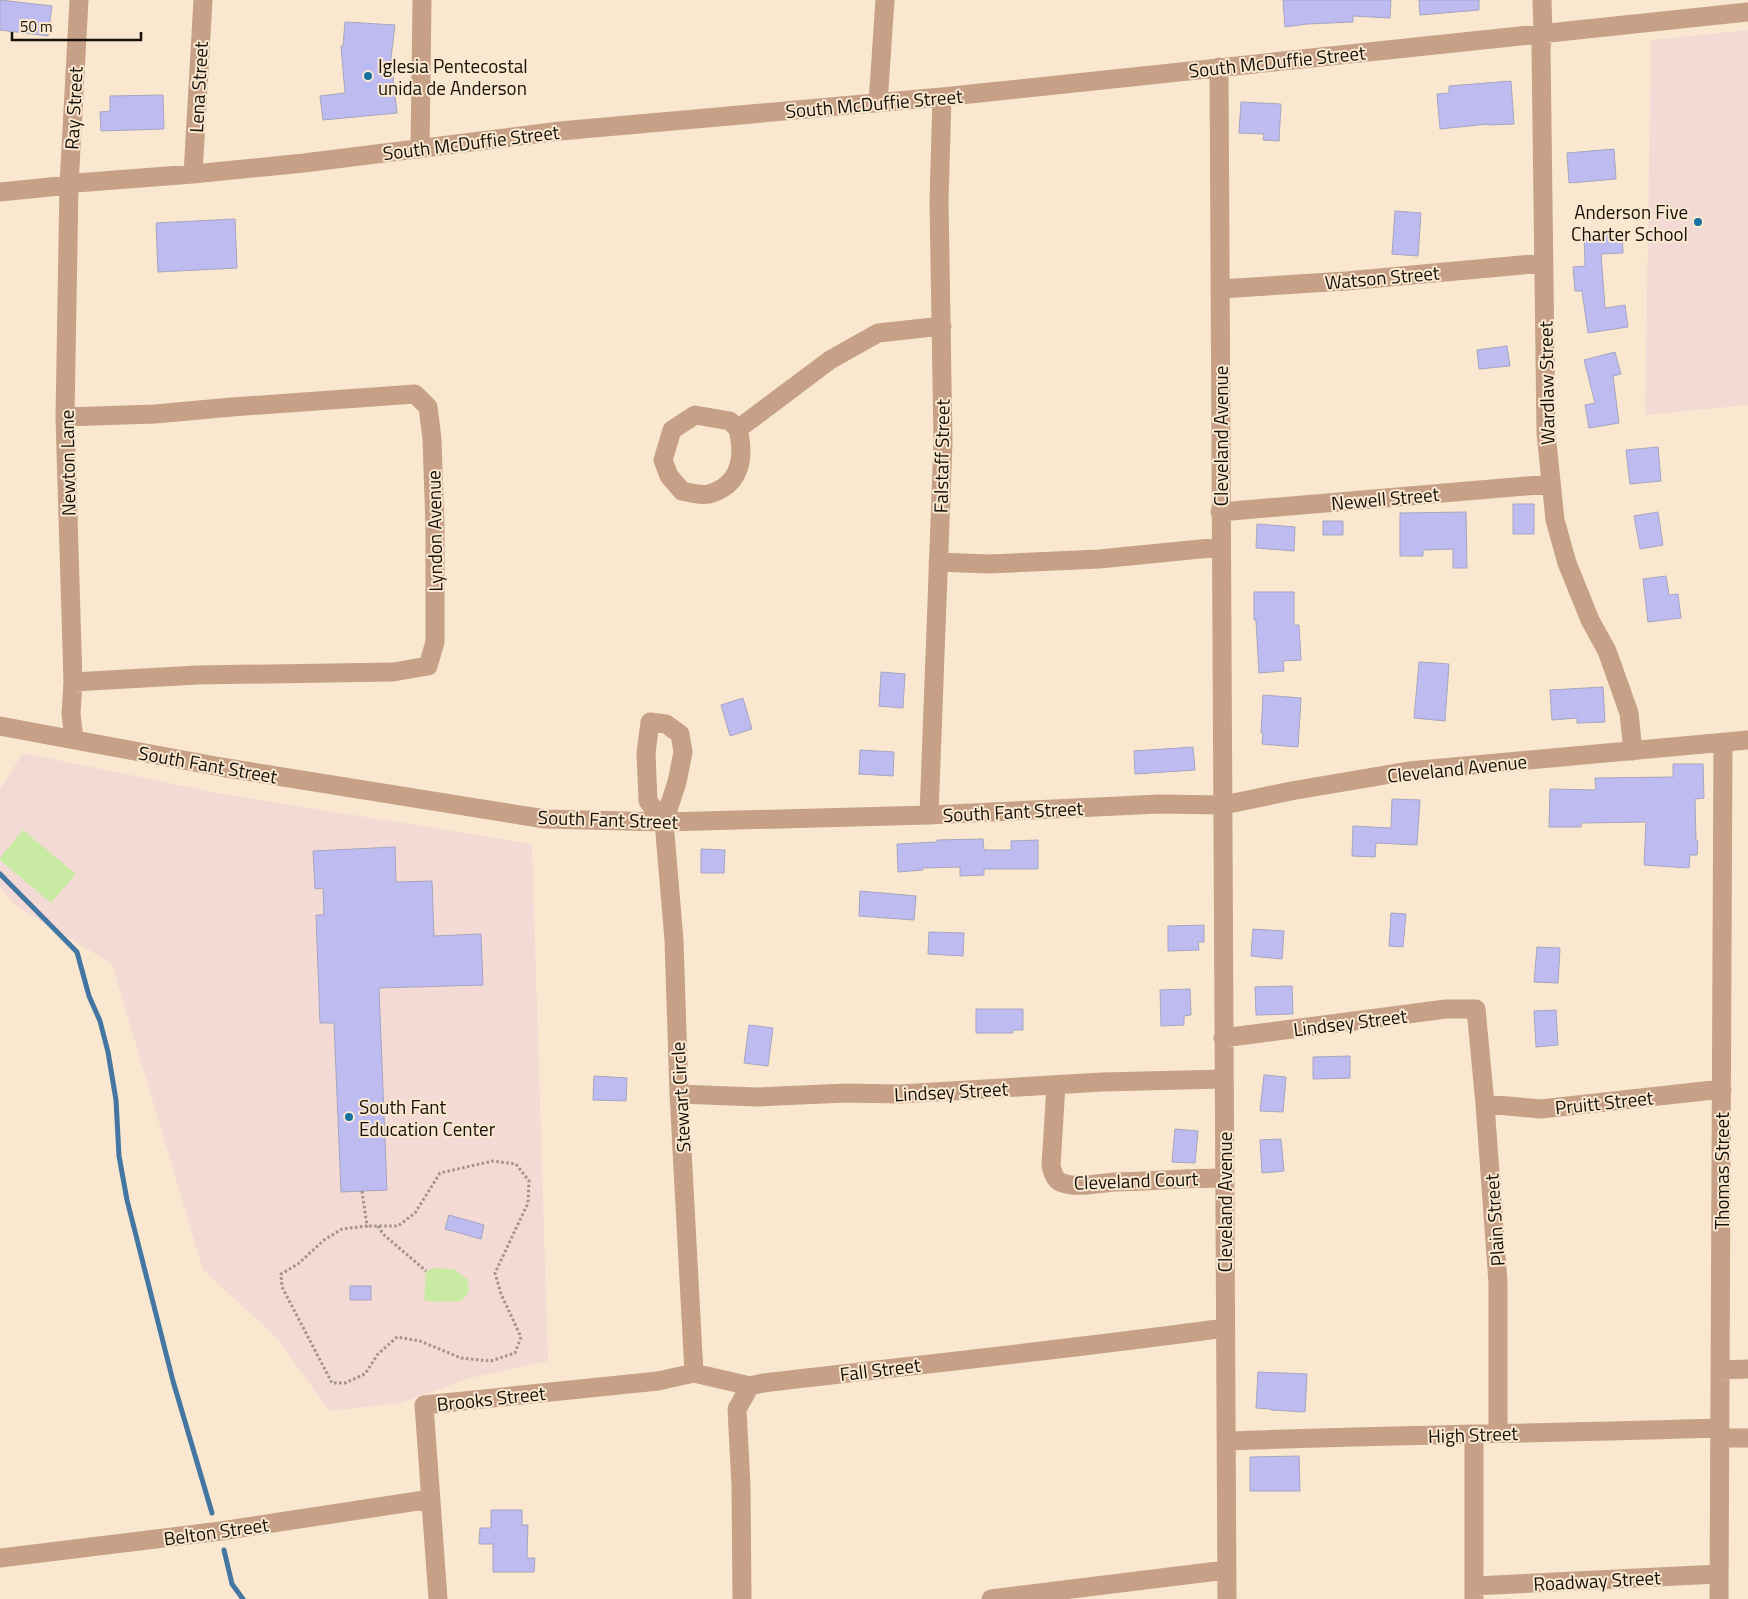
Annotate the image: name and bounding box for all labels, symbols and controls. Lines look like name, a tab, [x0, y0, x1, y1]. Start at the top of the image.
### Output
scale bar	[12, 10, 141, 42]
text: 50 m	[20, 15, 53, 38]
street label: South McDuffie Street	[1187, 37, 1367, 85]
street label: Lena Street	[181, 40, 215, 133]
place label: Iglesia Pentecostal unida de Anderson	[378, 51, 528, 102]
street label: Ray Street	[56, 65, 90, 150]
marker: Iglesia Pentecostal unida de Anderson	[362, 70, 374, 82]
street label: South McDuffie Street	[784, 81, 964, 125]
street label: South McDuffie Street	[381, 117, 561, 167]
place label: Anderson Five Charter School	[1571, 197, 1688, 248]
marker: Anderson Five Charter School	[1692, 216, 1704, 228]
street label: Watson Street	[1323, 258, 1441, 296]
street label: Wardlaw Street	[1530, 320, 1562, 445]
street label: Cleveland Avenue	[1206, 366, 1235, 506]
street label: Falstaff Street	[926, 398, 956, 513]
street label: Newton Lane	[52, 410, 82, 516]
street label: Lyndon Avenue	[418, 470, 450, 592]
street label: Newell Street	[1330, 479, 1440, 517]
street label: South Fant Street	[136, 738, 280, 791]
street label: Cleveland Avenue	[1386, 746, 1528, 790]
street label: South Fant Street	[942, 793, 1084, 829]
street label: South Fant Street	[537, 802, 679, 836]
street label: Lindsey Street	[1292, 1001, 1409, 1043]
street label: Stewart Circle	[663, 1041, 697, 1153]
street label: Lindsey Street	[893, 1074, 1009, 1108]
street label: Pruitt Street	[1553, 1082, 1655, 1122]
place label: South Fant Education Center	[359, 1092, 496, 1143]
marker: South Fant Education Center	[343, 1111, 355, 1123]
street label: Thomas Street	[1707, 1112, 1736, 1230]
street label: Cleveland Avenue	[1210, 1132, 1239, 1272]
street label: Cleveland Court	[1073, 1163, 1199, 1197]
street label: Plain Street	[1476, 1172, 1512, 1267]
street label: Fall Street	[838, 1350, 922, 1388]
street label: Brooks Street	[435, 1378, 547, 1418]
street label: High Street	[1427, 1418, 1519, 1450]
street label: Belton Street	[162, 1509, 271, 1553]
street label: Roadway Street	[1533, 1562, 1662, 1598]

